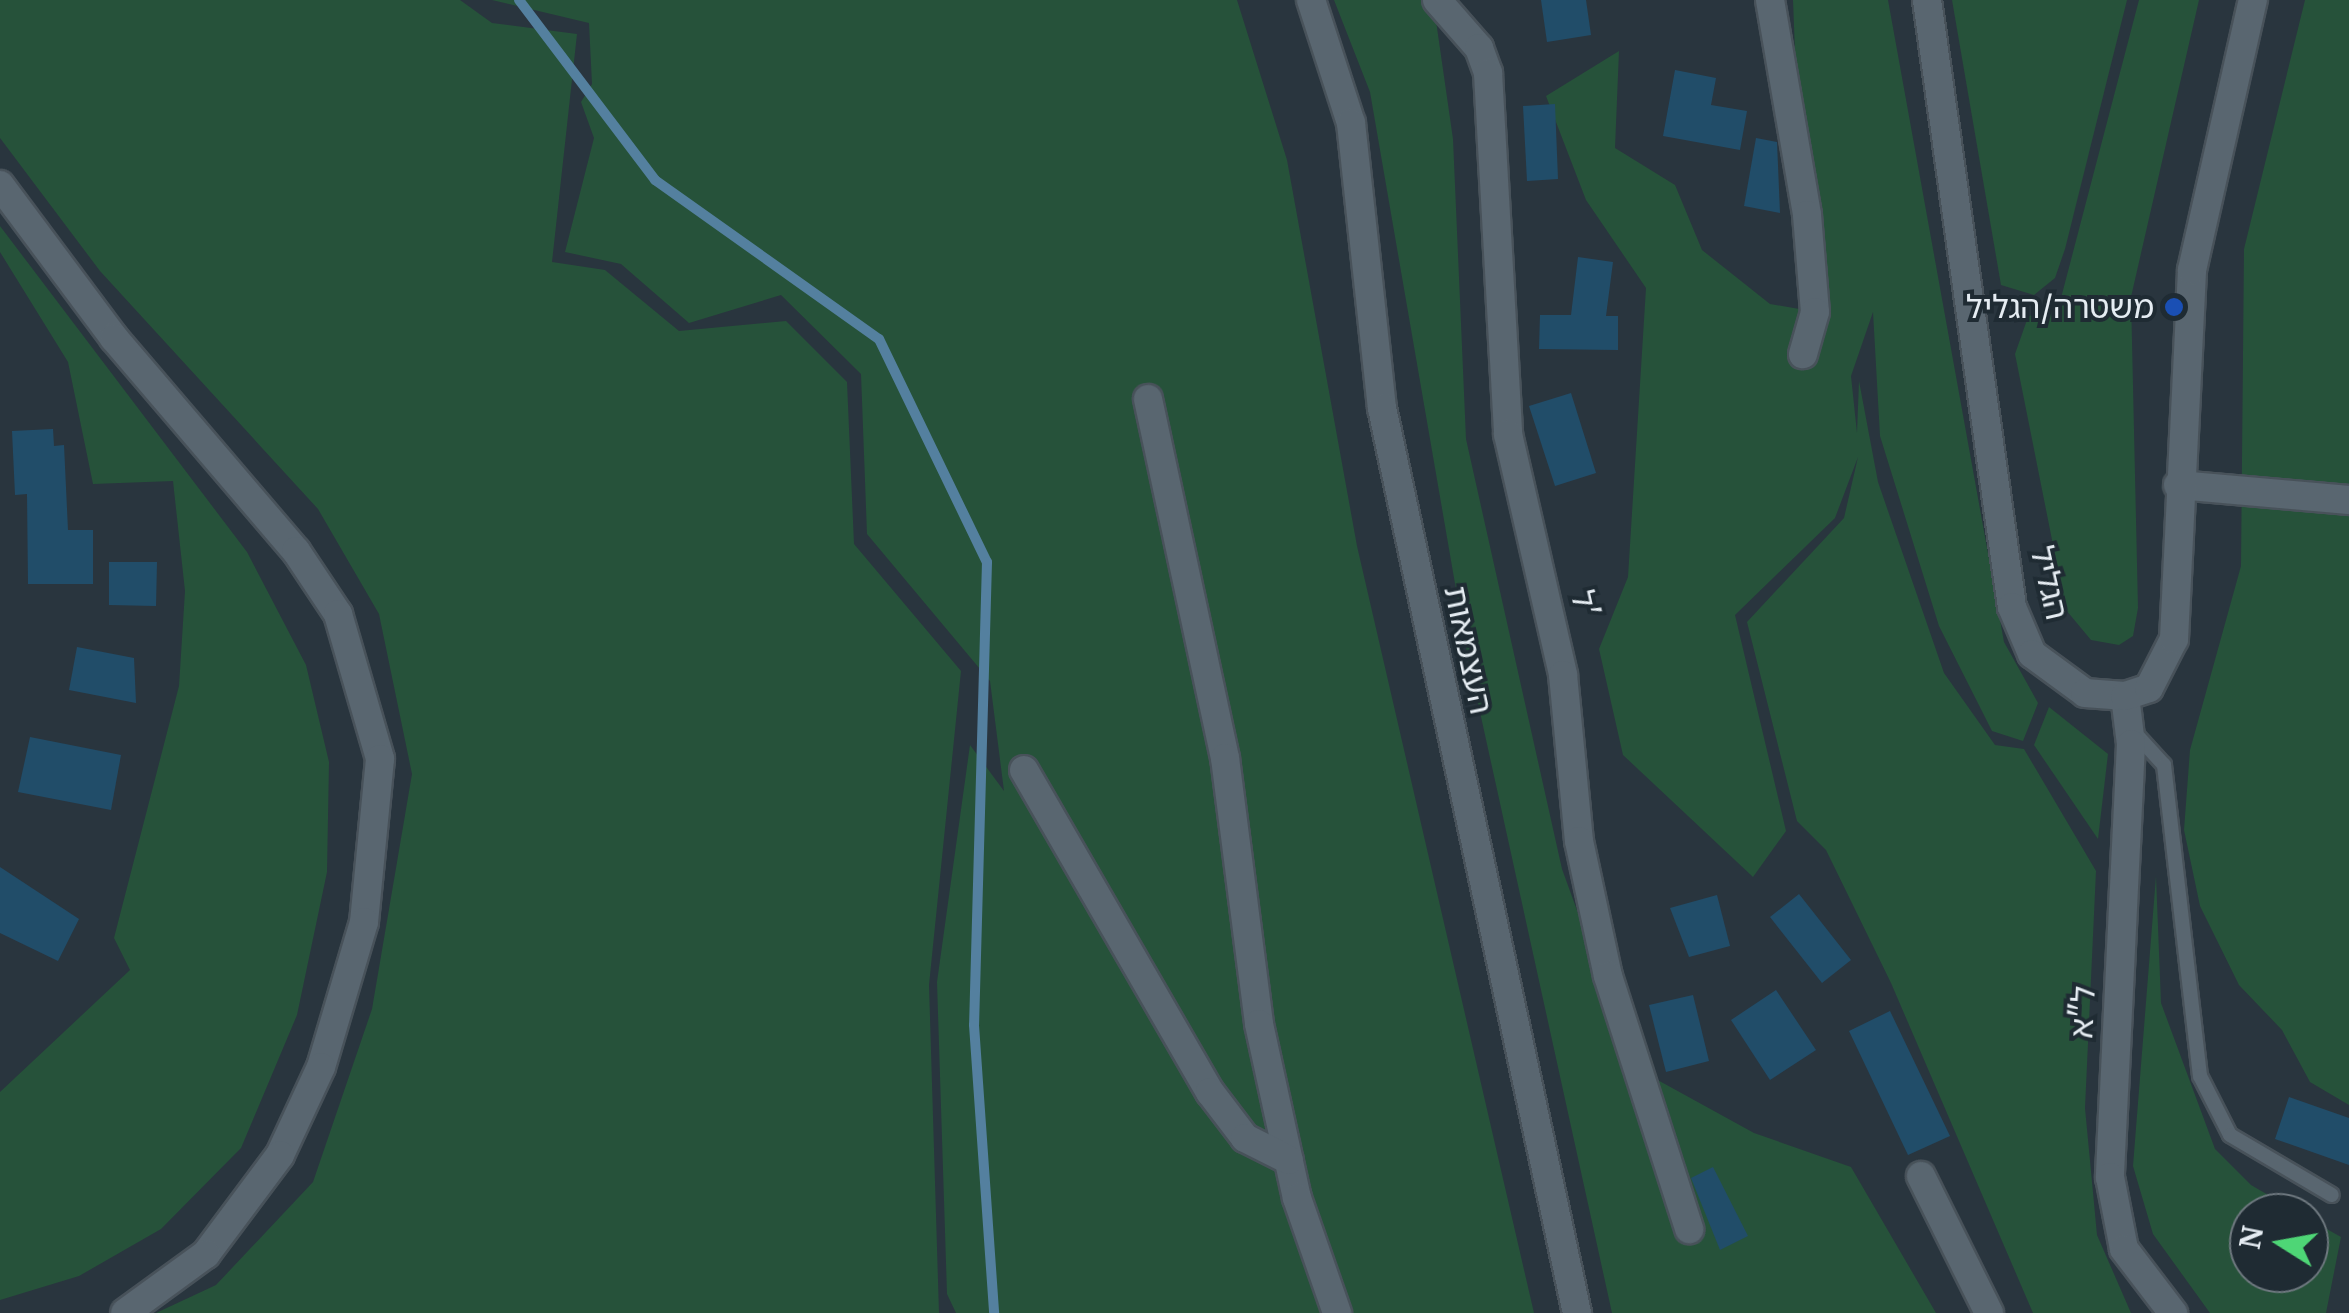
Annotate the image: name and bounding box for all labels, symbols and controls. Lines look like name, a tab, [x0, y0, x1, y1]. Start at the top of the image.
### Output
place label: משטרה/הגליל	[1966, 288, 2154, 326]
marker: משטרה/הגליל	[2163, 296, 2185, 318]
street label: הגליל	[2022, 542, 2076, 624]
street label: העצמאות	[1436, 583, 1500, 717]
street label: ל'	[1562, 587, 1606, 621]
street label: ל"א	[2062, 985, 2104, 1039]
north arrow	[2229, 1193, 2329, 1293]
text: N	[2232, 1223, 2271, 1252]

